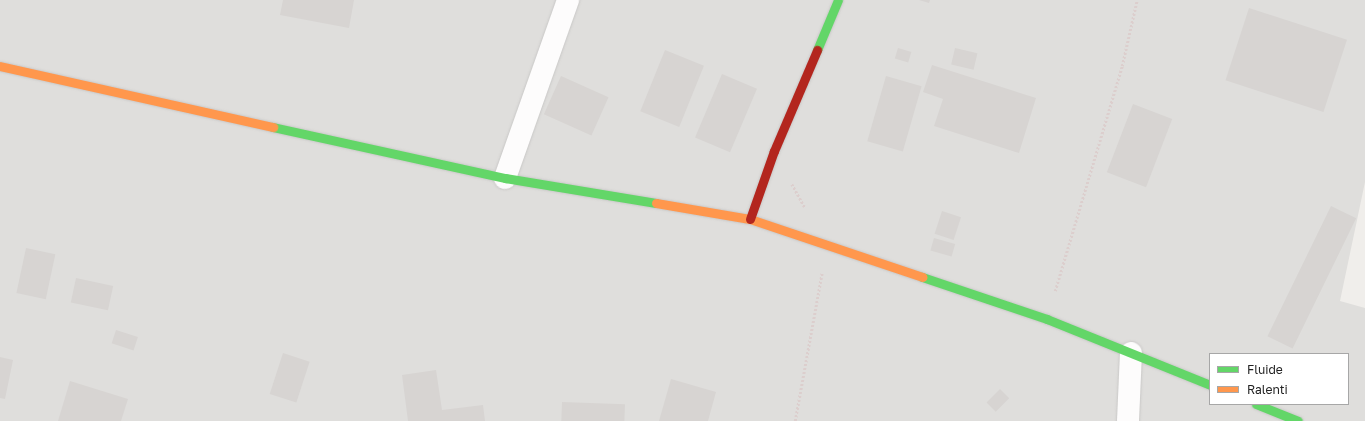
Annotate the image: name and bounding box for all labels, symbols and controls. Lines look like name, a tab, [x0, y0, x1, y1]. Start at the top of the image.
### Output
legend	[1209, 353, 1349, 405]
text: Fluide	[1247, 362, 1283, 377]
text: Ralenti	[1247, 382, 1288, 397]

